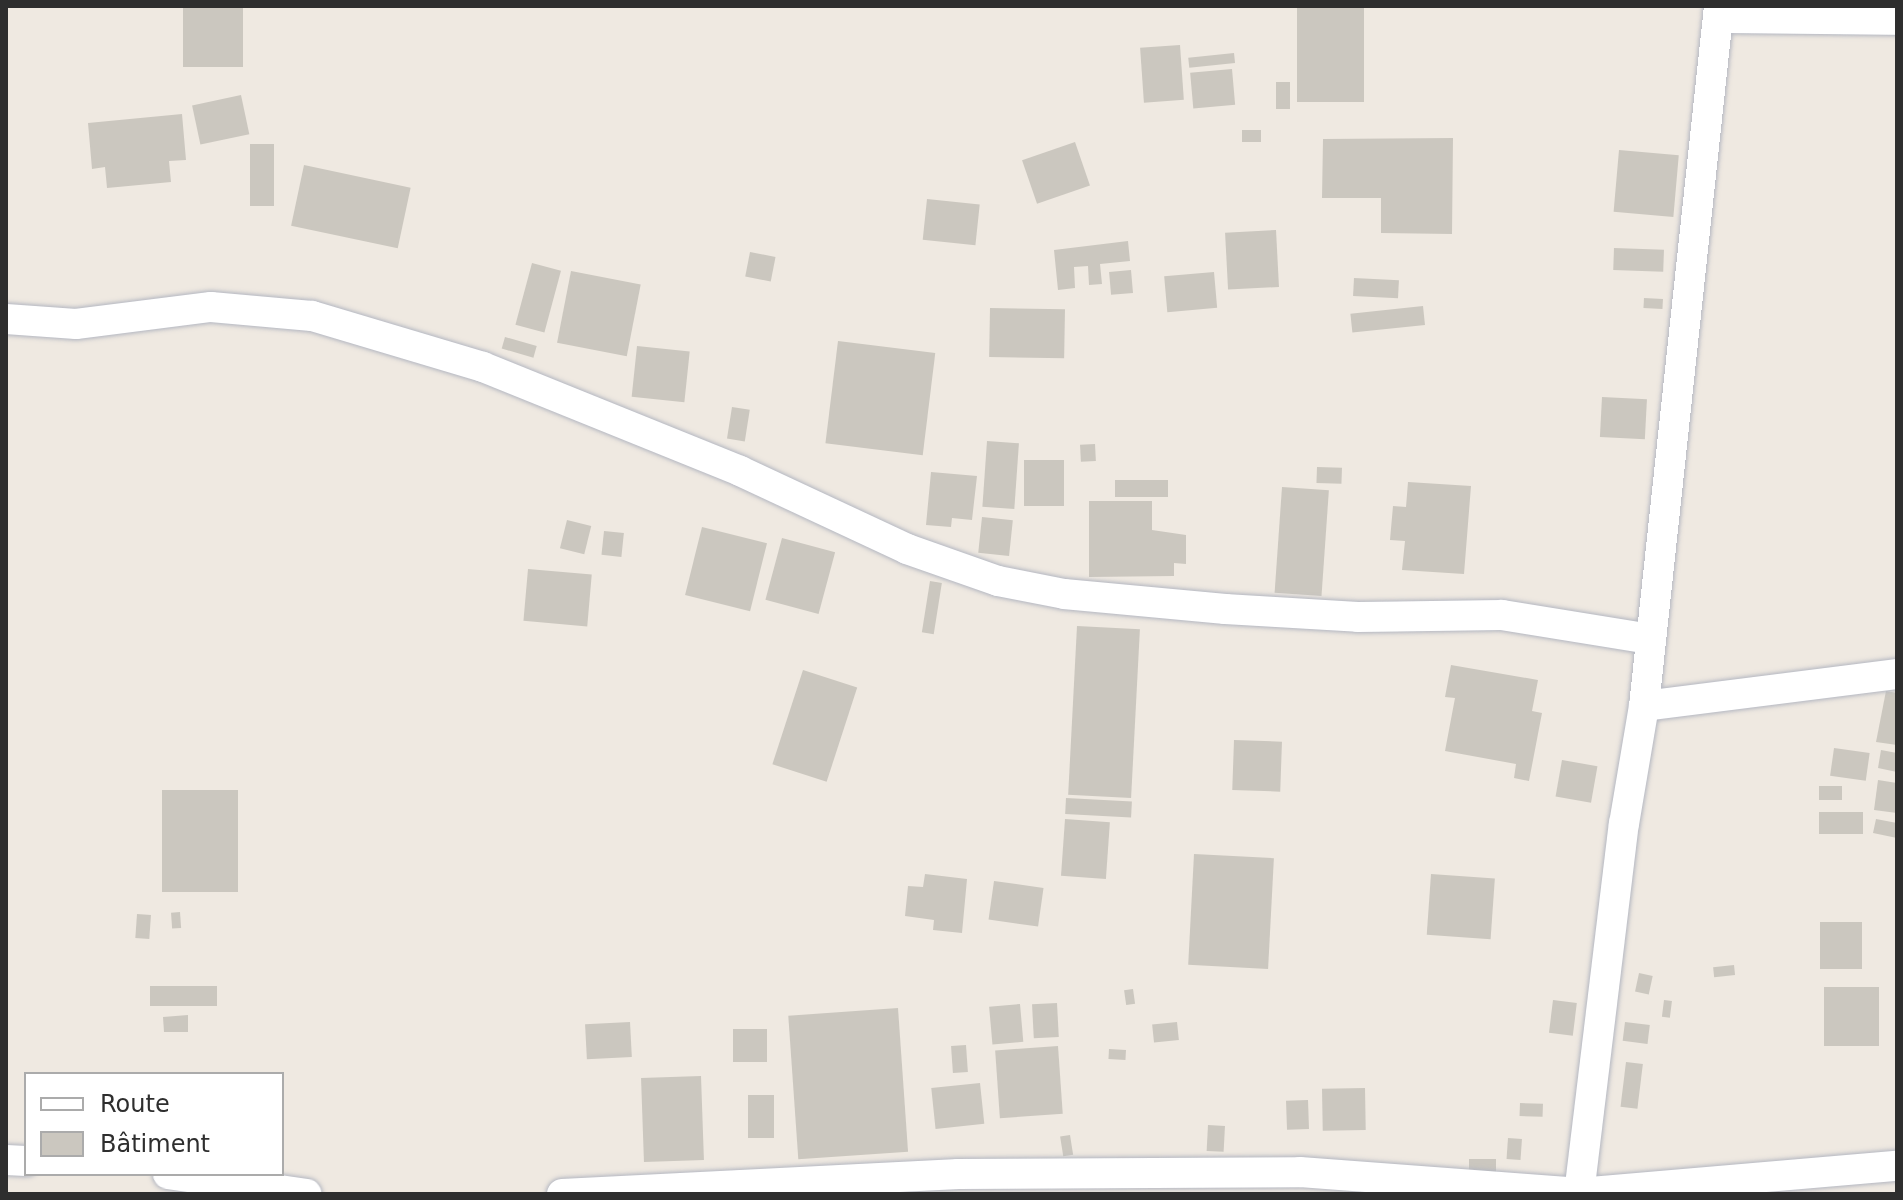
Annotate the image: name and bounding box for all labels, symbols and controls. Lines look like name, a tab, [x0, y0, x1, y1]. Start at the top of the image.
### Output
legend	[24, 1072, 284, 1176]
text: Route	[100, 1090, 170, 1118]
text: Bâtiment	[100, 1130, 210, 1158]

